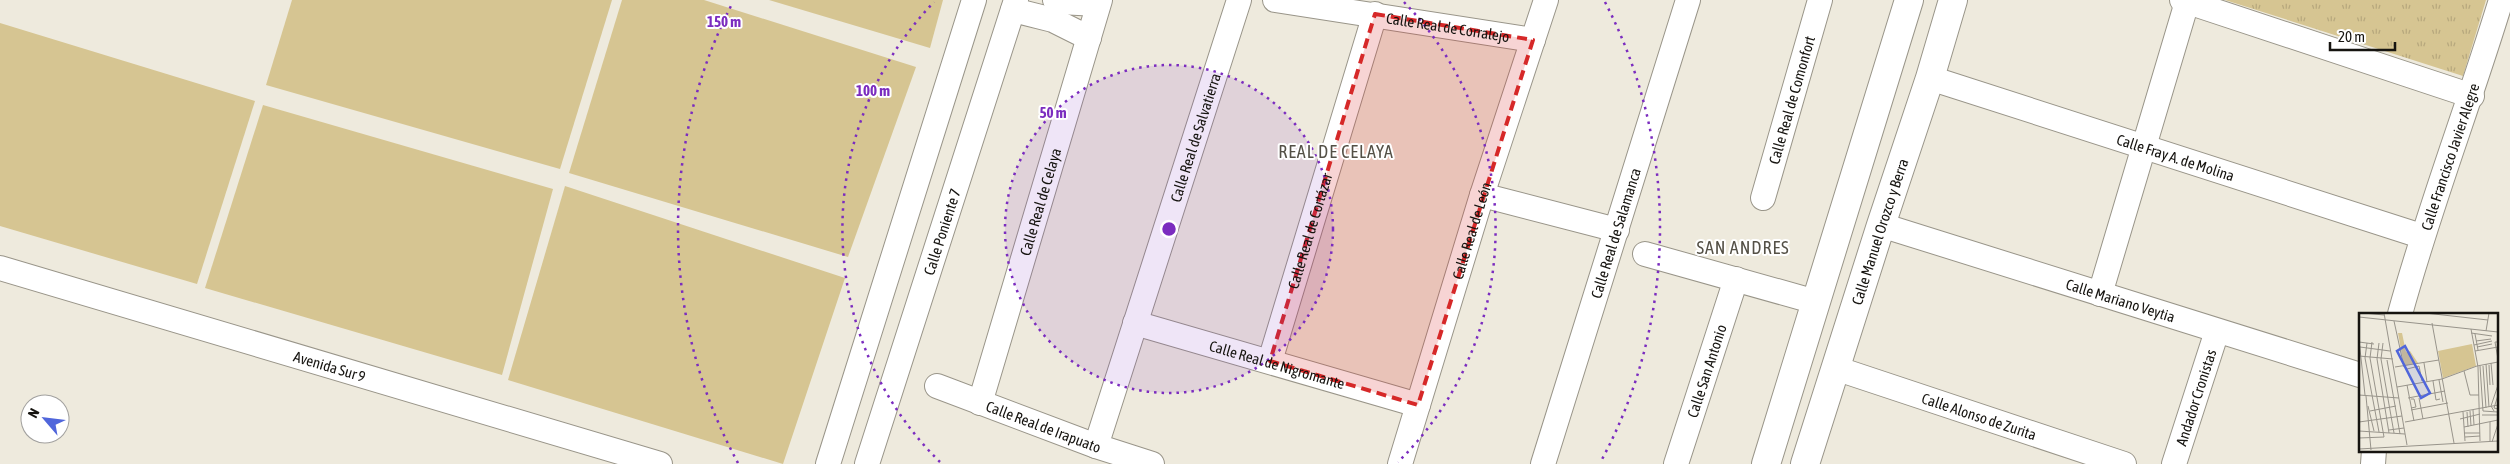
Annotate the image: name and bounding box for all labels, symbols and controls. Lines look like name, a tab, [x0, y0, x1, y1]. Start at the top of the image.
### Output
street label: Calle Real de Corralejo	[1385, 9, 1511, 45]
text: 150 m	[707, 13, 741, 30]
scale bar	[2330, 20, 2395, 52]
text: 20 m	[2338, 28, 2365, 45]
street label: Calle Real de Comonfort	[1765, 34, 1818, 166]
street label: Calle Real de Salvatierra	[1166, 71, 1223, 204]
street label: Calle Francisco Javier Alegre	[2417, 81, 2482, 232]
text: 100 m	[856, 82, 890, 99]
text: 50 m	[1040, 104, 1067, 121]
street label: Calle Fray A. de Molina	[2115, 130, 2237, 184]
district label: REAL DE CELAYA	[1278, 141, 1394, 162]
street label: Calle Real de Celaya	[1016, 146, 1064, 258]
street label: Calle Manuel Orozco y Berra	[1848, 156, 1911, 307]
street label: Calle Real de Salamanca	[1587, 166, 1644, 300]
street label: Calle Real de Cortázar	[1284, 170, 1335, 291]
street label: Calle Real de León	[1448, 180, 1494, 281]
street label: Calle Poniente 7	[920, 186, 963, 277]
centre of rings	[1160, 220, 1178, 238]
district label: SAN ANDRES	[1696, 237, 1790, 258]
street label: Calle Mariano Veytia	[2064, 275, 2177, 325]
inset map	[2359, 313, 2498, 452]
street label: Calle San Antonio	[1683, 322, 1729, 419]
street label: Calle Real de Nigromante	[1207, 337, 1347, 392]
street label: Avenida Sur 9	[292, 347, 368, 385]
street label: Andador Cronistas	[2172, 347, 2219, 448]
street label: Calle Alonso de Zurita	[1920, 389, 2039, 443]
north arrow	[20, 394, 70, 444]
street label: Calle Real de Irapuato	[984, 397, 1103, 456]
text: N	[25, 405, 43, 420]

